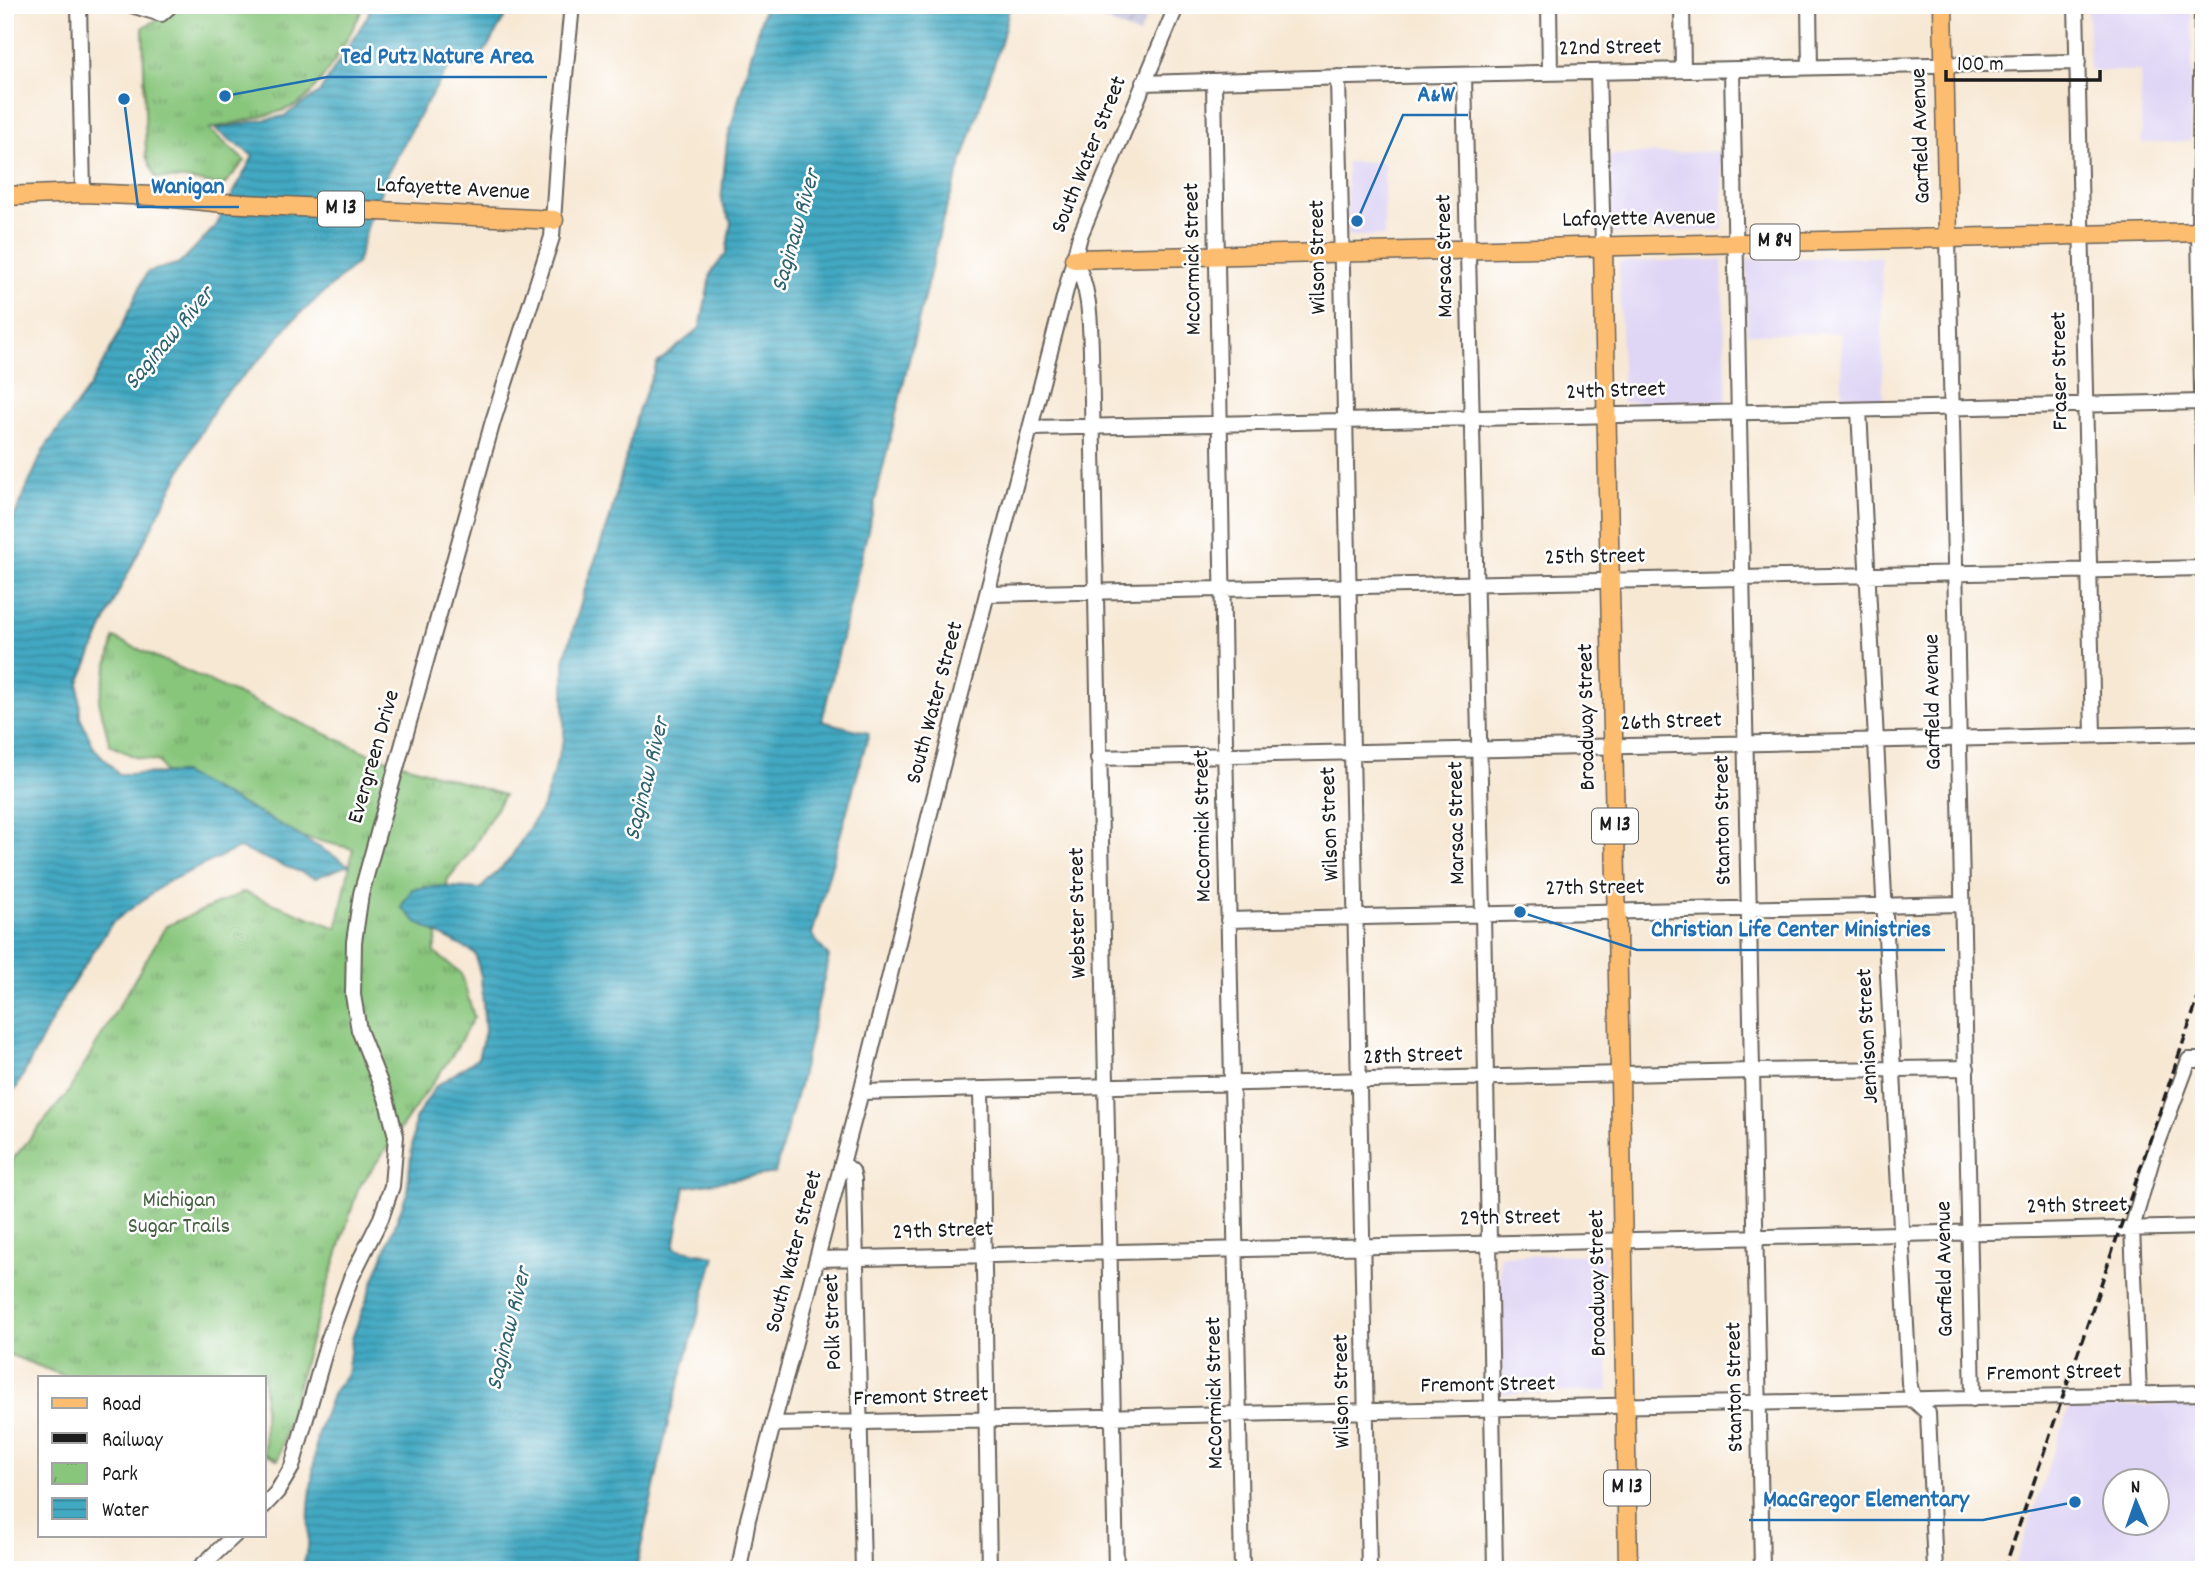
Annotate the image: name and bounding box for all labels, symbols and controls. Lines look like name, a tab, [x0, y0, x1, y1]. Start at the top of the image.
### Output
callout: Ted Putz Nature Area	[327, 32, 547, 77]
street label: 22nd Street	[1558, 32, 1662, 66]
scale bar	[1946, 38, 2100, 82]
text: Ted Putz Nature Area	[341, 41, 534, 75]
text: 100 m	[1957, 51, 2004, 81]
street label: Garfield Avenue	[1903, 67, 1941, 205]
callout: A&W	[1403, 70, 1468, 115]
street label: South Water Street	[1043, 71, 1137, 239]
text: A&W	[1417, 79, 1456, 113]
callout: Wanigan	[138, 162, 239, 207]
water label: Saginaw River	[763, 163, 832, 296]
street label: Lafayette Avenue	[375, 169, 531, 211]
text: Wanigan	[151, 171, 225, 205]
street label: McCormick Street	[1176, 182, 1212, 336]
road number: M 13	[318, 192, 364, 227]
street label: Marsac Street	[1428, 194, 1464, 318]
street label: Wilson Street	[1302, 199, 1336, 315]
street label: Lafayette Avenue	[1562, 202, 1716, 238]
road number: M 84	[1750, 224, 1800, 260]
water label: Saginaw River	[117, 278, 225, 398]
street label: Fraser Street	[2043, 311, 2079, 431]
street label: 24th Street	[1566, 374, 1666, 410]
street label: 25th Street	[1544, 541, 1646, 575]
street label: South Water Street	[898, 618, 974, 788]
street label: Garfield Avenue	[1916, 634, 1952, 770]
street label: Broadway Street	[1570, 643, 1606, 791]
street label: Evergreen Drive	[340, 686, 410, 828]
street label: 26th Street	[1620, 705, 1722, 741]
water label: Saginaw River	[616, 711, 680, 844]
street label: McCormick Street	[1186, 749, 1222, 903]
street label: Stanton Street	[1706, 754, 1742, 886]
street label: Marsac Street	[1440, 761, 1476, 885]
street label: Wilson Street	[1313, 766, 1349, 882]
road number: M 13	[1592, 808, 1638, 844]
street label: Webster Street	[1061, 847, 1097, 979]
street label: 27th Street	[1545, 872, 1645, 906]
callout: Christian Life Center Ministries	[1637, 905, 1945, 950]
text: Christian Life Center Ministries	[1651, 914, 1931, 948]
street label: Jennison Street	[1849, 967, 1889, 1105]
street label: 28th Street	[1363, 1039, 1463, 1075]
street label: South Water Street	[757, 1167, 833, 1337]
park label: Michigan Sugar Trails	[128, 1185, 230, 1244]
street label: 29th Street	[2026, 1190, 2128, 1224]
street label: Garfield Avenue	[1928, 1201, 1964, 1337]
street label: 29th Street	[1459, 1202, 1561, 1236]
street label: Broadway Street	[1581, 1209, 1617, 1357]
street label: 29th Street	[892, 1214, 994, 1250]
water label: Saginaw River	[478, 1261, 542, 1394]
street label: Polk Street	[816, 1273, 852, 1371]
street label: McCormick Street	[1198, 1316, 1234, 1470]
street label: Stanton Street	[1718, 1321, 1754, 1453]
street label: Wilson Street	[1326, 1333, 1360, 1449]
street label: Fremont Street	[1986, 1356, 2122, 1392]
street label: Fremont Street	[1420, 1368, 1556, 1404]
legend	[38, 1376, 266, 1536]
street label: Fremont Street	[853, 1379, 989, 1417]
text: Road	[102, 1391, 141, 1421]
text: Railway	[102, 1427, 163, 1457]
text: Park	[102, 1461, 138, 1491]
north arrow	[2100, 1466, 2170, 1536]
road number: M 13	[1604, 1470, 1650, 1506]
callout: MacGregor Elementary	[1749, 1475, 1983, 1520]
text: N	[2130, 1475, 2141, 1502]
text: MacGregor Elementary	[1763, 1484, 1970, 1518]
text: Water	[102, 1497, 149, 1527]

